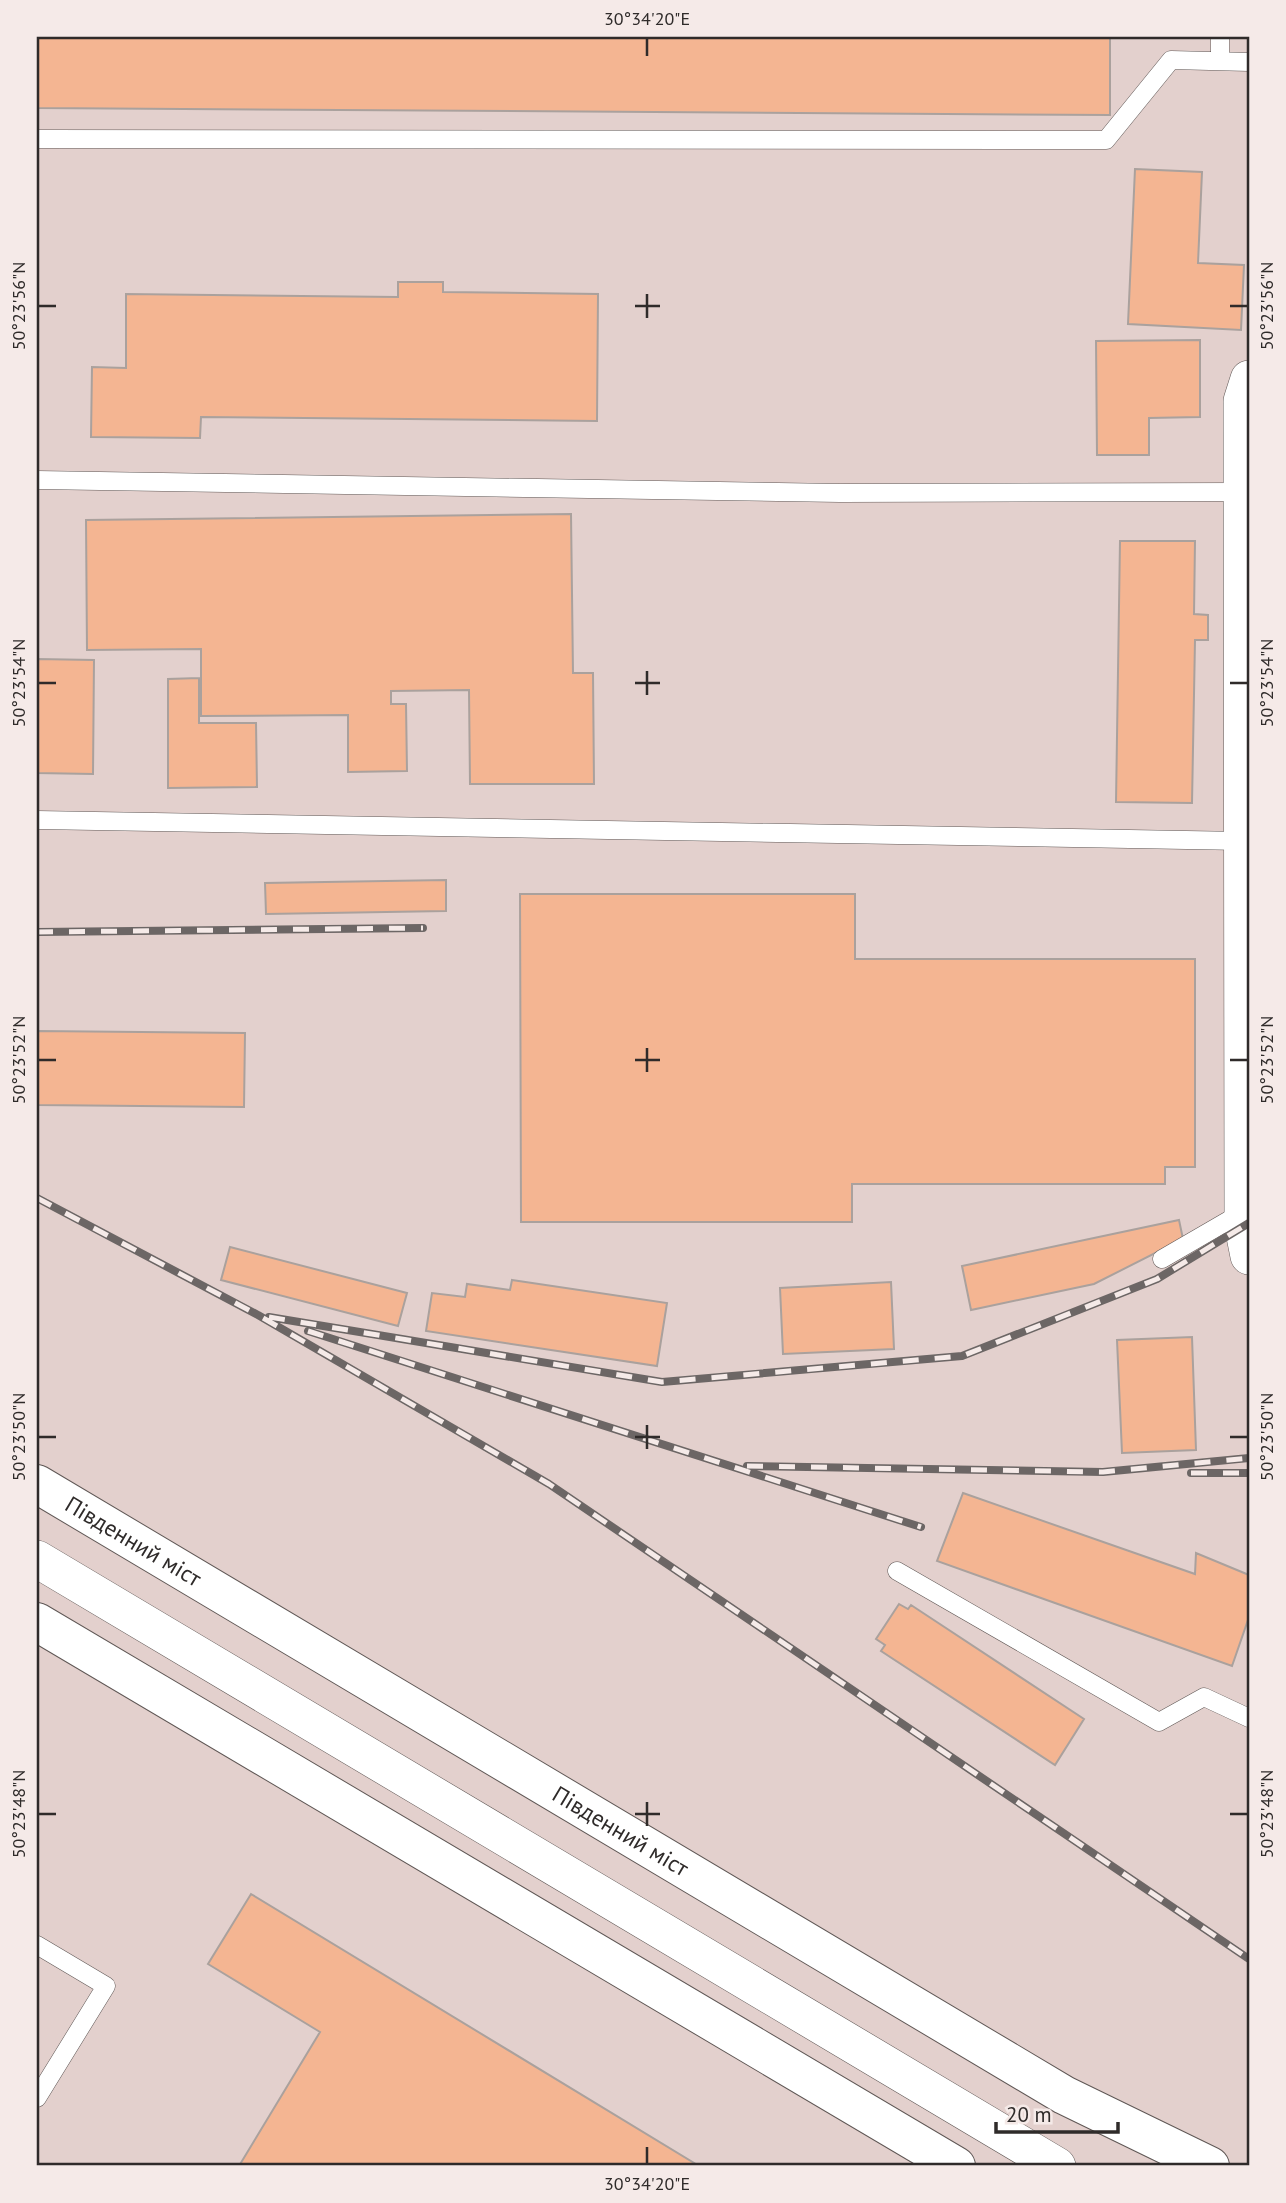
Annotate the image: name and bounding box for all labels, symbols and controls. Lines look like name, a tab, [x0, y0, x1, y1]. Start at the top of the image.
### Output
text: 30°34'20"E	[604, 7, 690, 30]
text: 50°23'56"N	[7, 262, 30, 350]
text: 50°23'56"N	[1255, 262, 1278, 350]
text: 50°23'54"N	[7, 639, 30, 727]
text: 50°23'54"N	[1255, 639, 1278, 727]
text: 50°23'52"N	[7, 1016, 30, 1104]
text: 50°23'52"N	[1255, 1016, 1278, 1104]
text: 50°23'50"N	[7, 1393, 30, 1481]
text: 50°23'50"N	[1255, 1393, 1278, 1481]
street label: Південний міст	[60, 1489, 208, 1593]
text: 50°23'48"N	[7, 1770, 30, 1858]
text: 50°23'48"N	[1255, 1770, 1278, 1858]
street label: Південний міст	[548, 1779, 695, 1883]
scale bar	[996, 2091, 1118, 2135]
text: 20 m	[1006, 2101, 1052, 2128]
text: 30°34'20"E	[604, 2172, 690, 2195]

